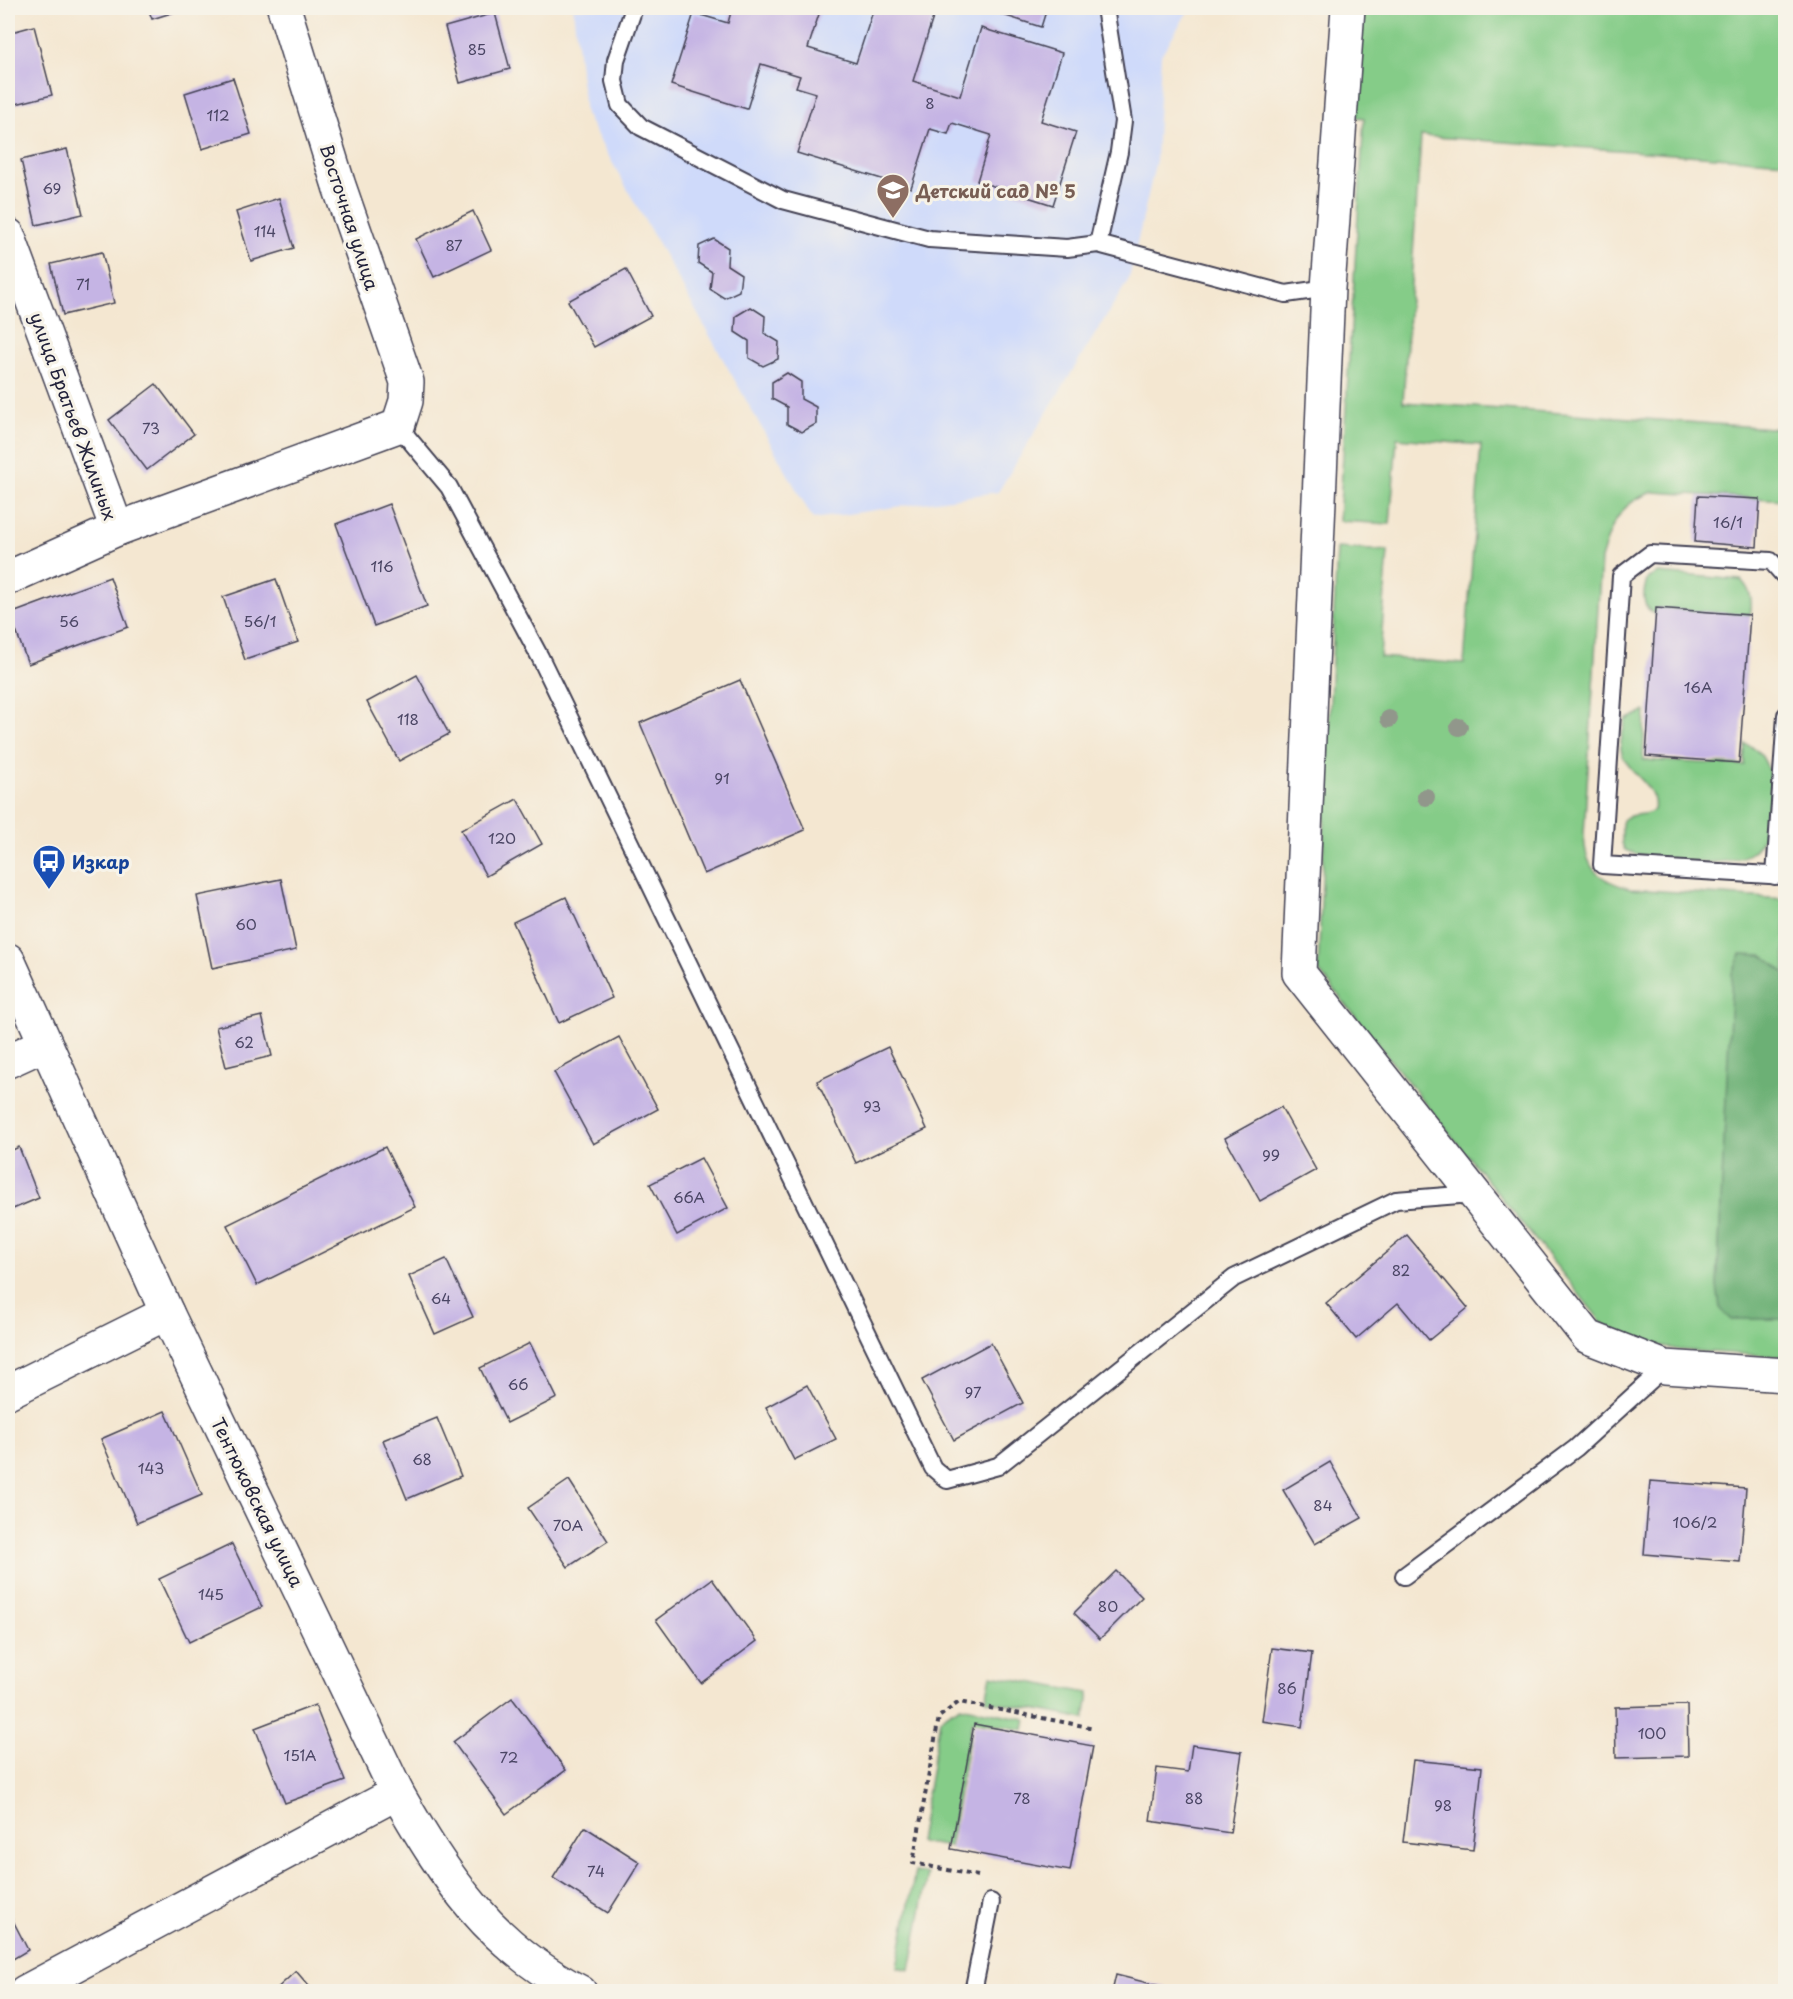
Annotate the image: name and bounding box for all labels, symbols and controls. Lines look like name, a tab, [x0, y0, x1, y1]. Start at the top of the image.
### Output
house number: 85	[468, 37, 486, 60]
house number: 8	[925, 91, 935, 114]
house number: 112	[206, 103, 230, 126]
street label: Восточная улица	[314, 141, 387, 294]
school or university icon: Детский сад № 5	[875, 172, 911, 219]
house number: 69	[43, 176, 61, 199]
place label: Детский сад № 5	[915, 177, 1076, 204]
house number: 114	[254, 219, 276, 242]
house number: 87	[445, 233, 463, 256]
house number: 71	[76, 272, 90, 295]
street label: улица Братьев Жилиных	[24, 308, 124, 524]
house number: 73	[142, 416, 160, 439]
house number: 16/1	[1713, 510, 1743, 533]
house number: 116	[370, 554, 394, 577]
house number: 56	[59, 609, 79, 632]
house number: 56/1	[244, 609, 276, 632]
house number: 16А	[1684, 675, 1712, 698]
house number: 118	[397, 707, 419, 730]
house number: 91	[714, 766, 730, 789]
house number: 120	[488, 826, 516, 849]
bus stop icon: Изкар	[31, 843, 67, 890]
place label: Изкар	[72, 848, 130, 875]
house number: 60	[235, 912, 257, 935]
house number: 62	[234, 1030, 254, 1053]
house number: 93	[863, 1094, 881, 1117]
house number: 99	[1262, 1143, 1280, 1166]
house number: 66А	[673, 1185, 705, 1208]
house number: 82	[1392, 1258, 1410, 1281]
house number: 64	[431, 1286, 451, 1309]
house number: 66	[508, 1372, 528, 1395]
house number: 97	[964, 1380, 982, 1403]
street label: Тентюковская улица	[205, 1413, 311, 1592]
house number: 68	[412, 1447, 432, 1470]
house number: 143	[138, 1456, 164, 1479]
house number: 84	[1313, 1493, 1333, 1516]
house number: 106/2	[1673, 1510, 1717, 1533]
house number: 70А	[553, 1513, 583, 1536]
house number: 145	[198, 1582, 224, 1605]
house number: 80	[1098, 1594, 1118, 1617]
house number: 86	[1277, 1676, 1297, 1699]
house number: 100	[1638, 1721, 1666, 1744]
house number: 151А	[283, 1743, 317, 1766]
house number: 72	[500, 1745, 518, 1768]
house number: 78	[1013, 1786, 1031, 1809]
house number: 88	[1185, 1786, 1203, 1809]
house number: 98	[1434, 1793, 1452, 1816]
house number: 74	[587, 1859, 605, 1882]

